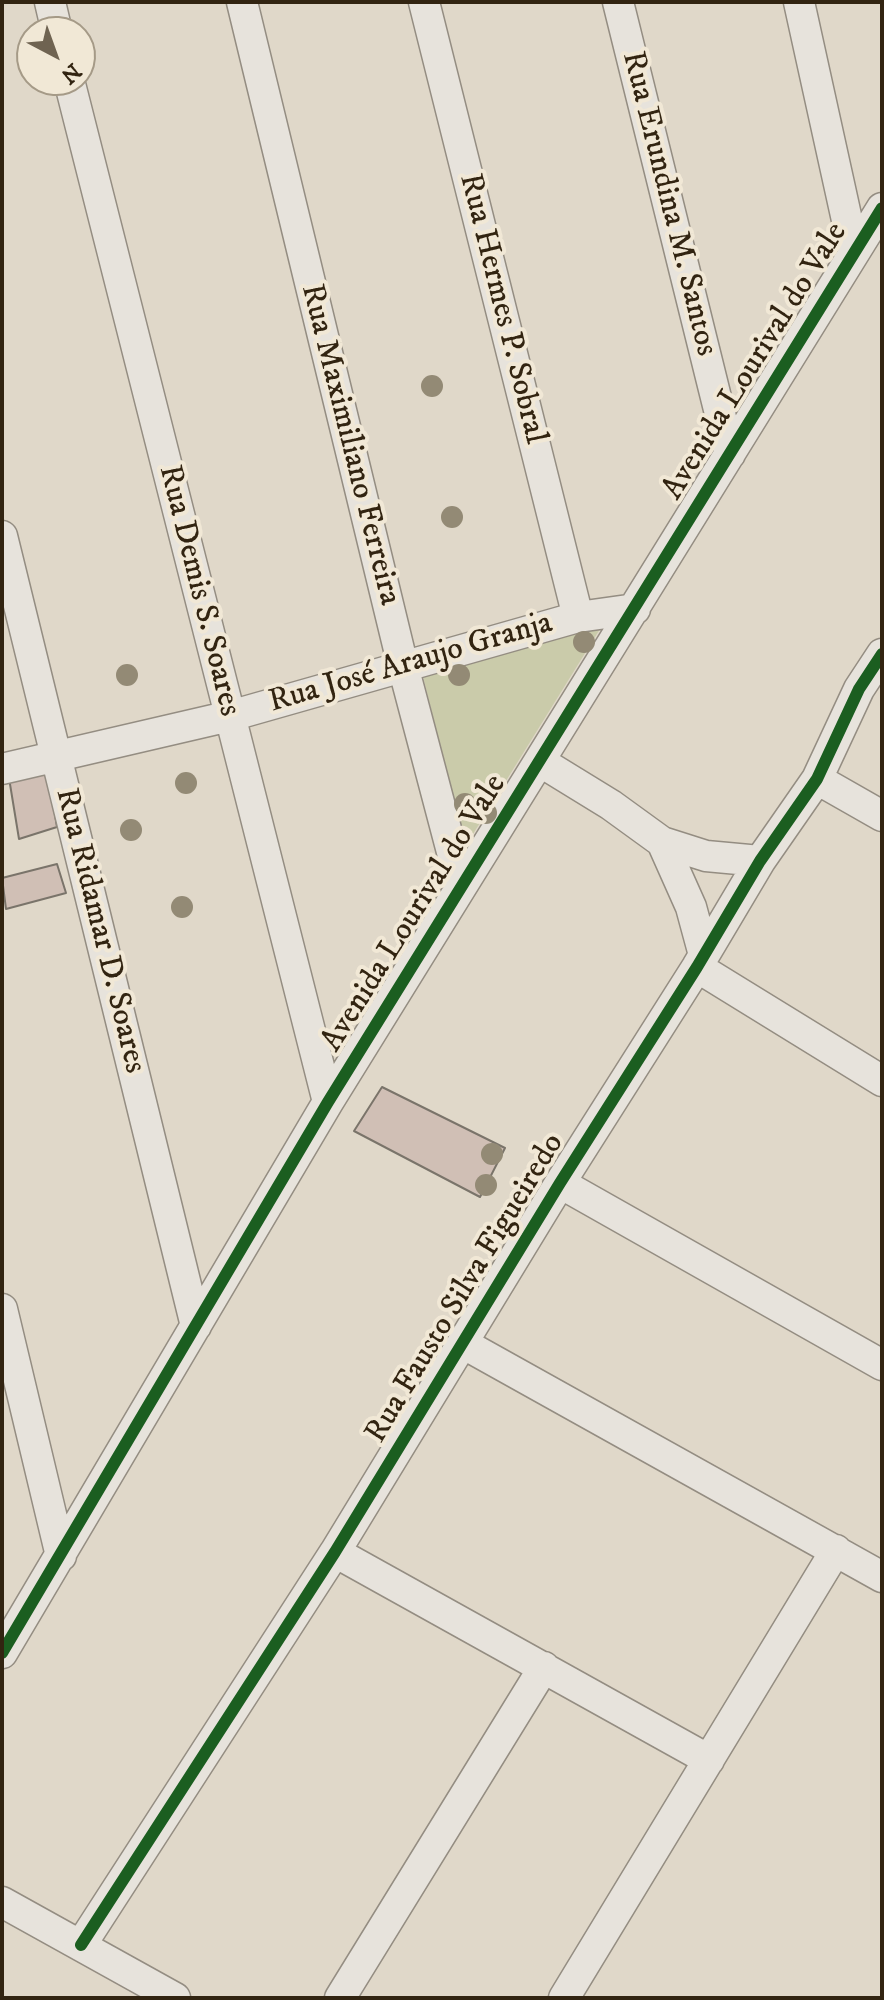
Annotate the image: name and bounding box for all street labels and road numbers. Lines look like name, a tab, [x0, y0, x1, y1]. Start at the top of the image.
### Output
street label: Rua Erundina M. Santos	[612, 48, 724, 360]
street label: Rua Hermes P. Sobral	[449, 170, 553, 448]
street label: Avenida Lourival do Vale	[655, 216, 857, 508]
street label: Rua Maximiliano Ferreira	[290, 280, 408, 610]
street label: Rua Demis S. Soares	[148, 462, 248, 720]
street label: Rua José Araujo Granja	[265, 605, 557, 723]
street label: Avenida Lourival do Vale	[314, 768, 516, 1060]
street label: Rua Ridamar D. Soares	[45, 785, 153, 1077]
street label: Rua Fausto Silva Figueiredo	[358, 1127, 574, 1451]

